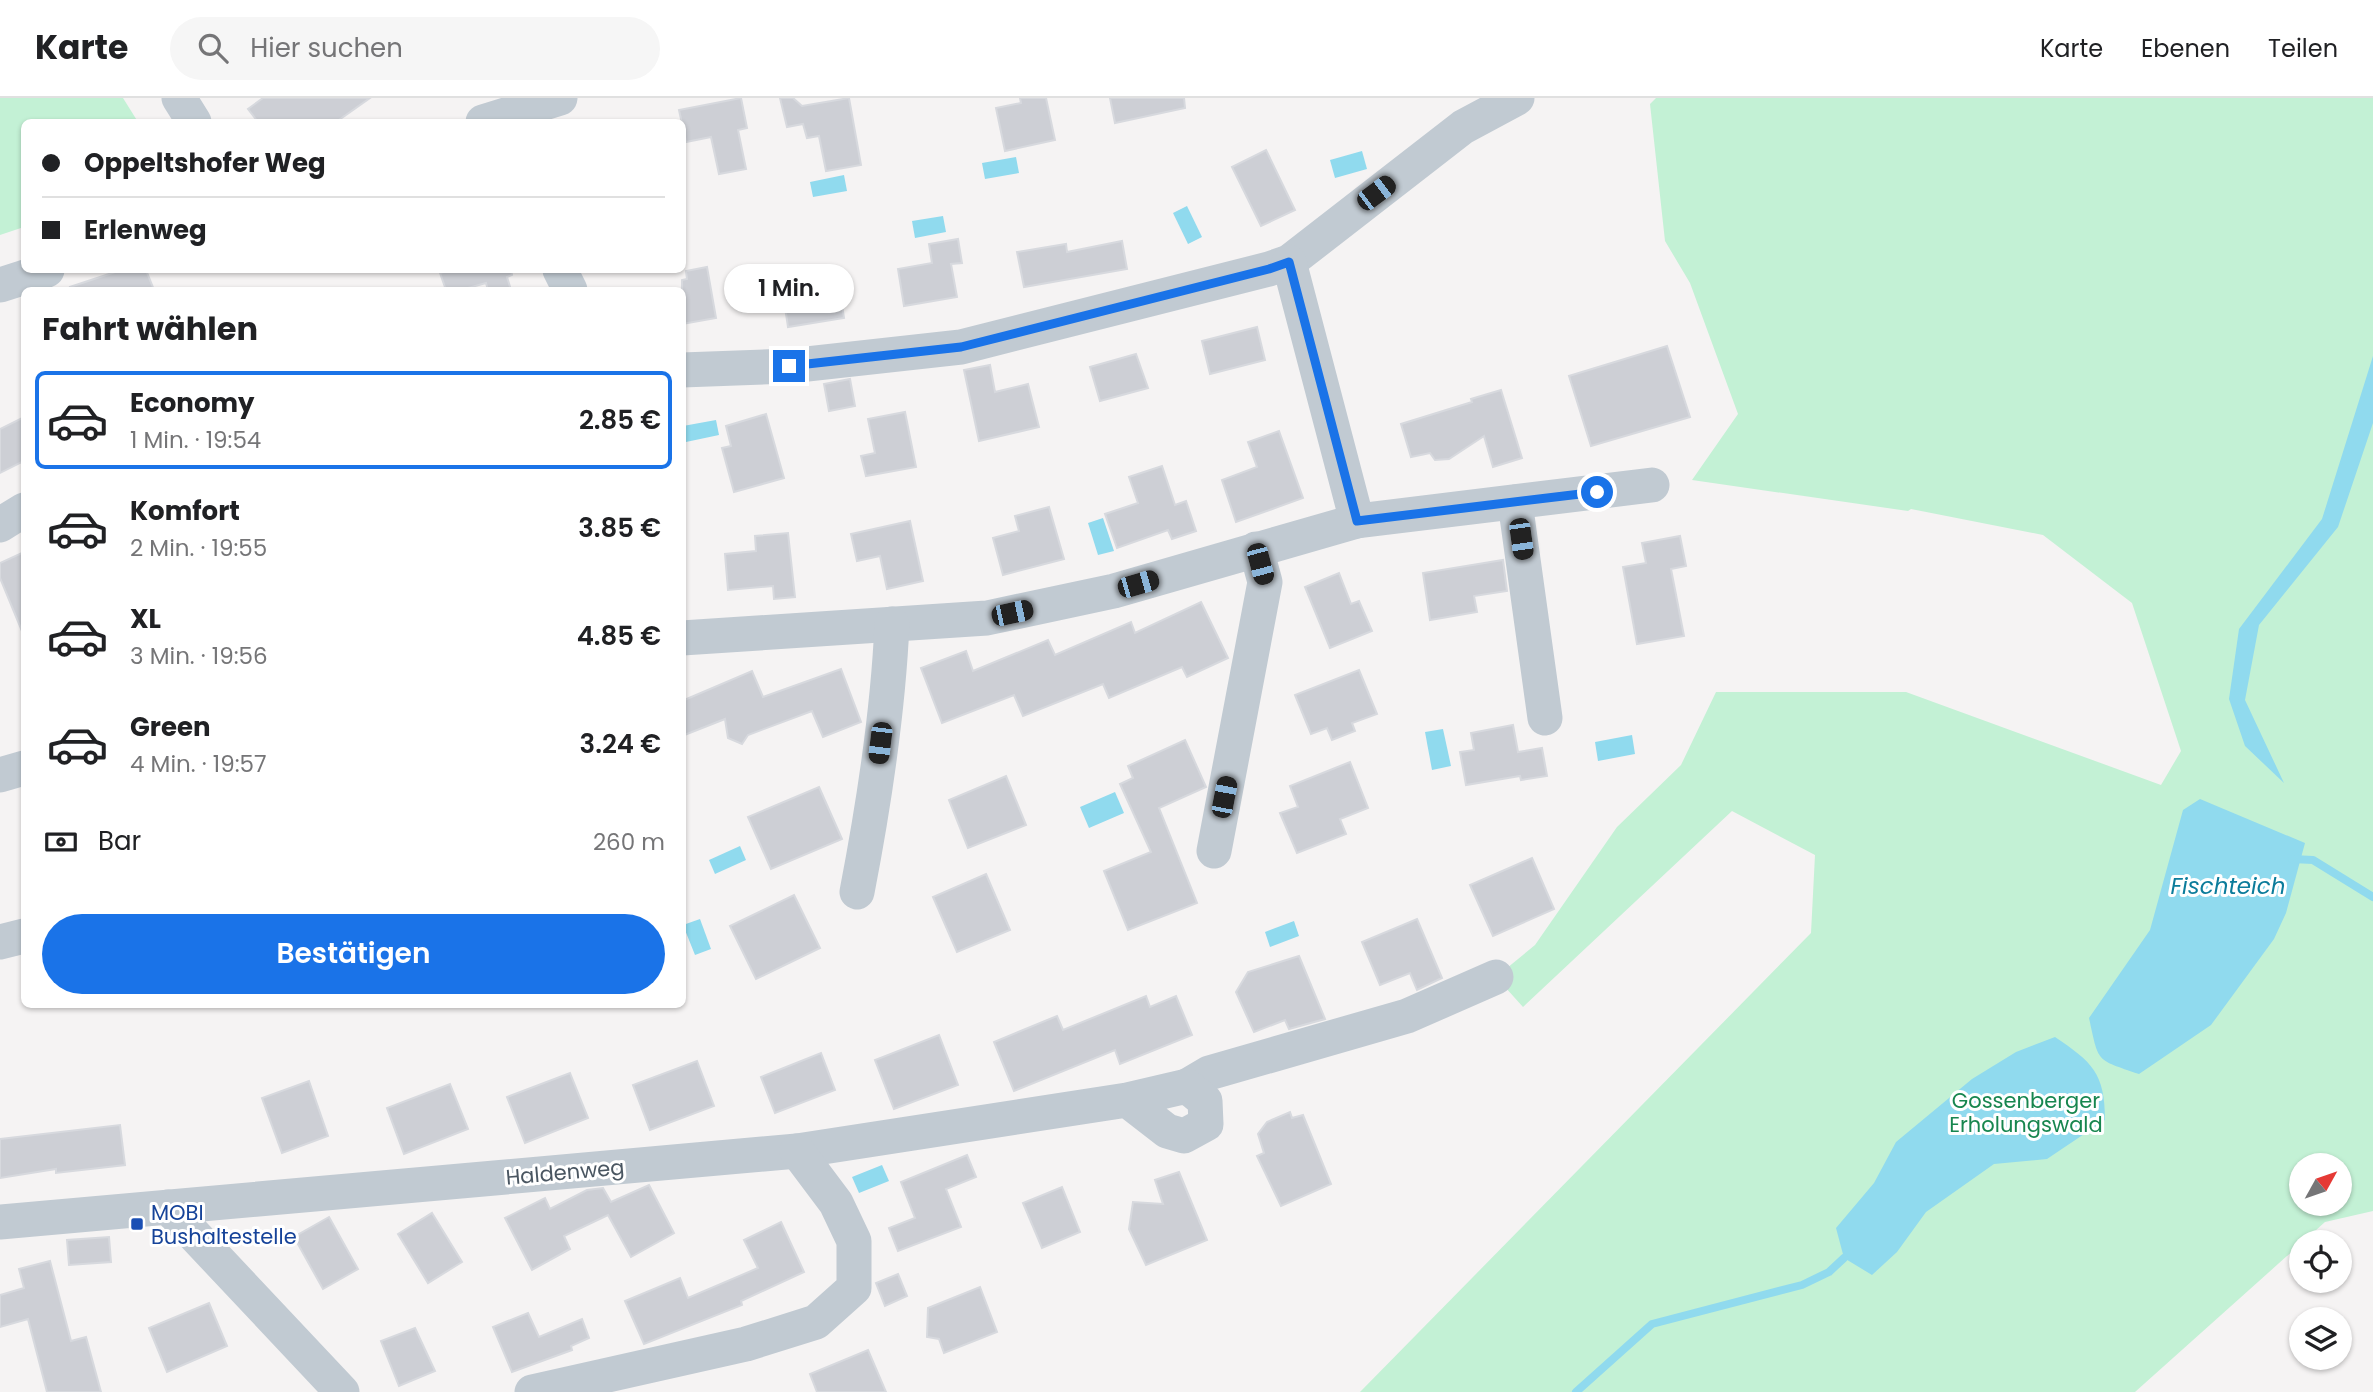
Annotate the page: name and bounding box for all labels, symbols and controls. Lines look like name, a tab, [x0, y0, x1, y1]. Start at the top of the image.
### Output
search box	[170, 17, 660, 80]
text: Karte	[35, 24, 128, 71]
icon: search	[194, 29, 232, 67]
text: Hier suchen	[250, 30, 403, 66]
text: Karte	[2040, 32, 2103, 65]
text: Ebenen	[2141, 32, 2230, 65]
text: Teilen	[2268, 32, 2338, 65]
text: Oppeltshofer Weg	[84, 145, 326, 181]
car	[1353, 172, 1400, 214]
text: Erlenweg	[84, 212, 207, 248]
callout: 1 Min.	[724, 264, 854, 314]
text: 1 Min.	[758, 272, 820, 304]
text: Fahrt wählen	[42, 306, 258, 351]
route end	[773, 350, 805, 382]
text: Economy	[130, 385, 254, 421]
icon: car	[46, 389, 109, 452]
text: 2.85 €	[579, 402, 661, 438]
text: 1 Min. · 19:54	[130, 424, 261, 456]
route start	[1581, 476, 1613, 508]
text: Komfort	[130, 493, 240, 529]
icon: car	[46, 497, 109, 560]
text: 3.85 €	[578, 510, 661, 546]
car	[1508, 517, 1535, 561]
text: 2 Min. · 19:55	[130, 532, 267, 564]
car	[1245, 541, 1276, 587]
car	[1115, 568, 1162, 600]
car	[990, 598, 1035, 628]
text: XL	[130, 601, 161, 637]
icon: car	[46, 605, 109, 668]
text: 4.85 €	[577, 618, 661, 654]
text: 3 Min. · 19:56	[130, 640, 268, 672]
text: Green	[130, 709, 211, 745]
icon: car	[46, 713, 109, 776]
car	[868, 721, 893, 765]
text: 3.24 €	[580, 726, 661, 762]
text: 4 Min. · 19:57	[130, 748, 267, 780]
car	[1210, 774, 1239, 820]
icon: cash	[42, 823, 80, 861]
text: Bar	[98, 823, 141, 859]
text: 260 m	[593, 826, 665, 858]
water label: Fischteich	[2171, 870, 2285, 902]
button: Bestätigen	[42, 914, 665, 994]
park label: Gossenberger Erholungswald	[1949, 1086, 2103, 1139]
street label: Haldenweg	[504, 1152, 626, 1192]
north arrow	[2289, 1153, 2352, 1216]
map controls	[2289, 1153, 2352, 1370]
place label: MOBI Bushaltestelle	[151, 1198, 297, 1251]
marker: MOBI Bushaltestelle	[129, 1216, 145, 1232]
button: locate	[2289, 1230, 2352, 1293]
button: layers	[2289, 1307, 2352, 1370]

